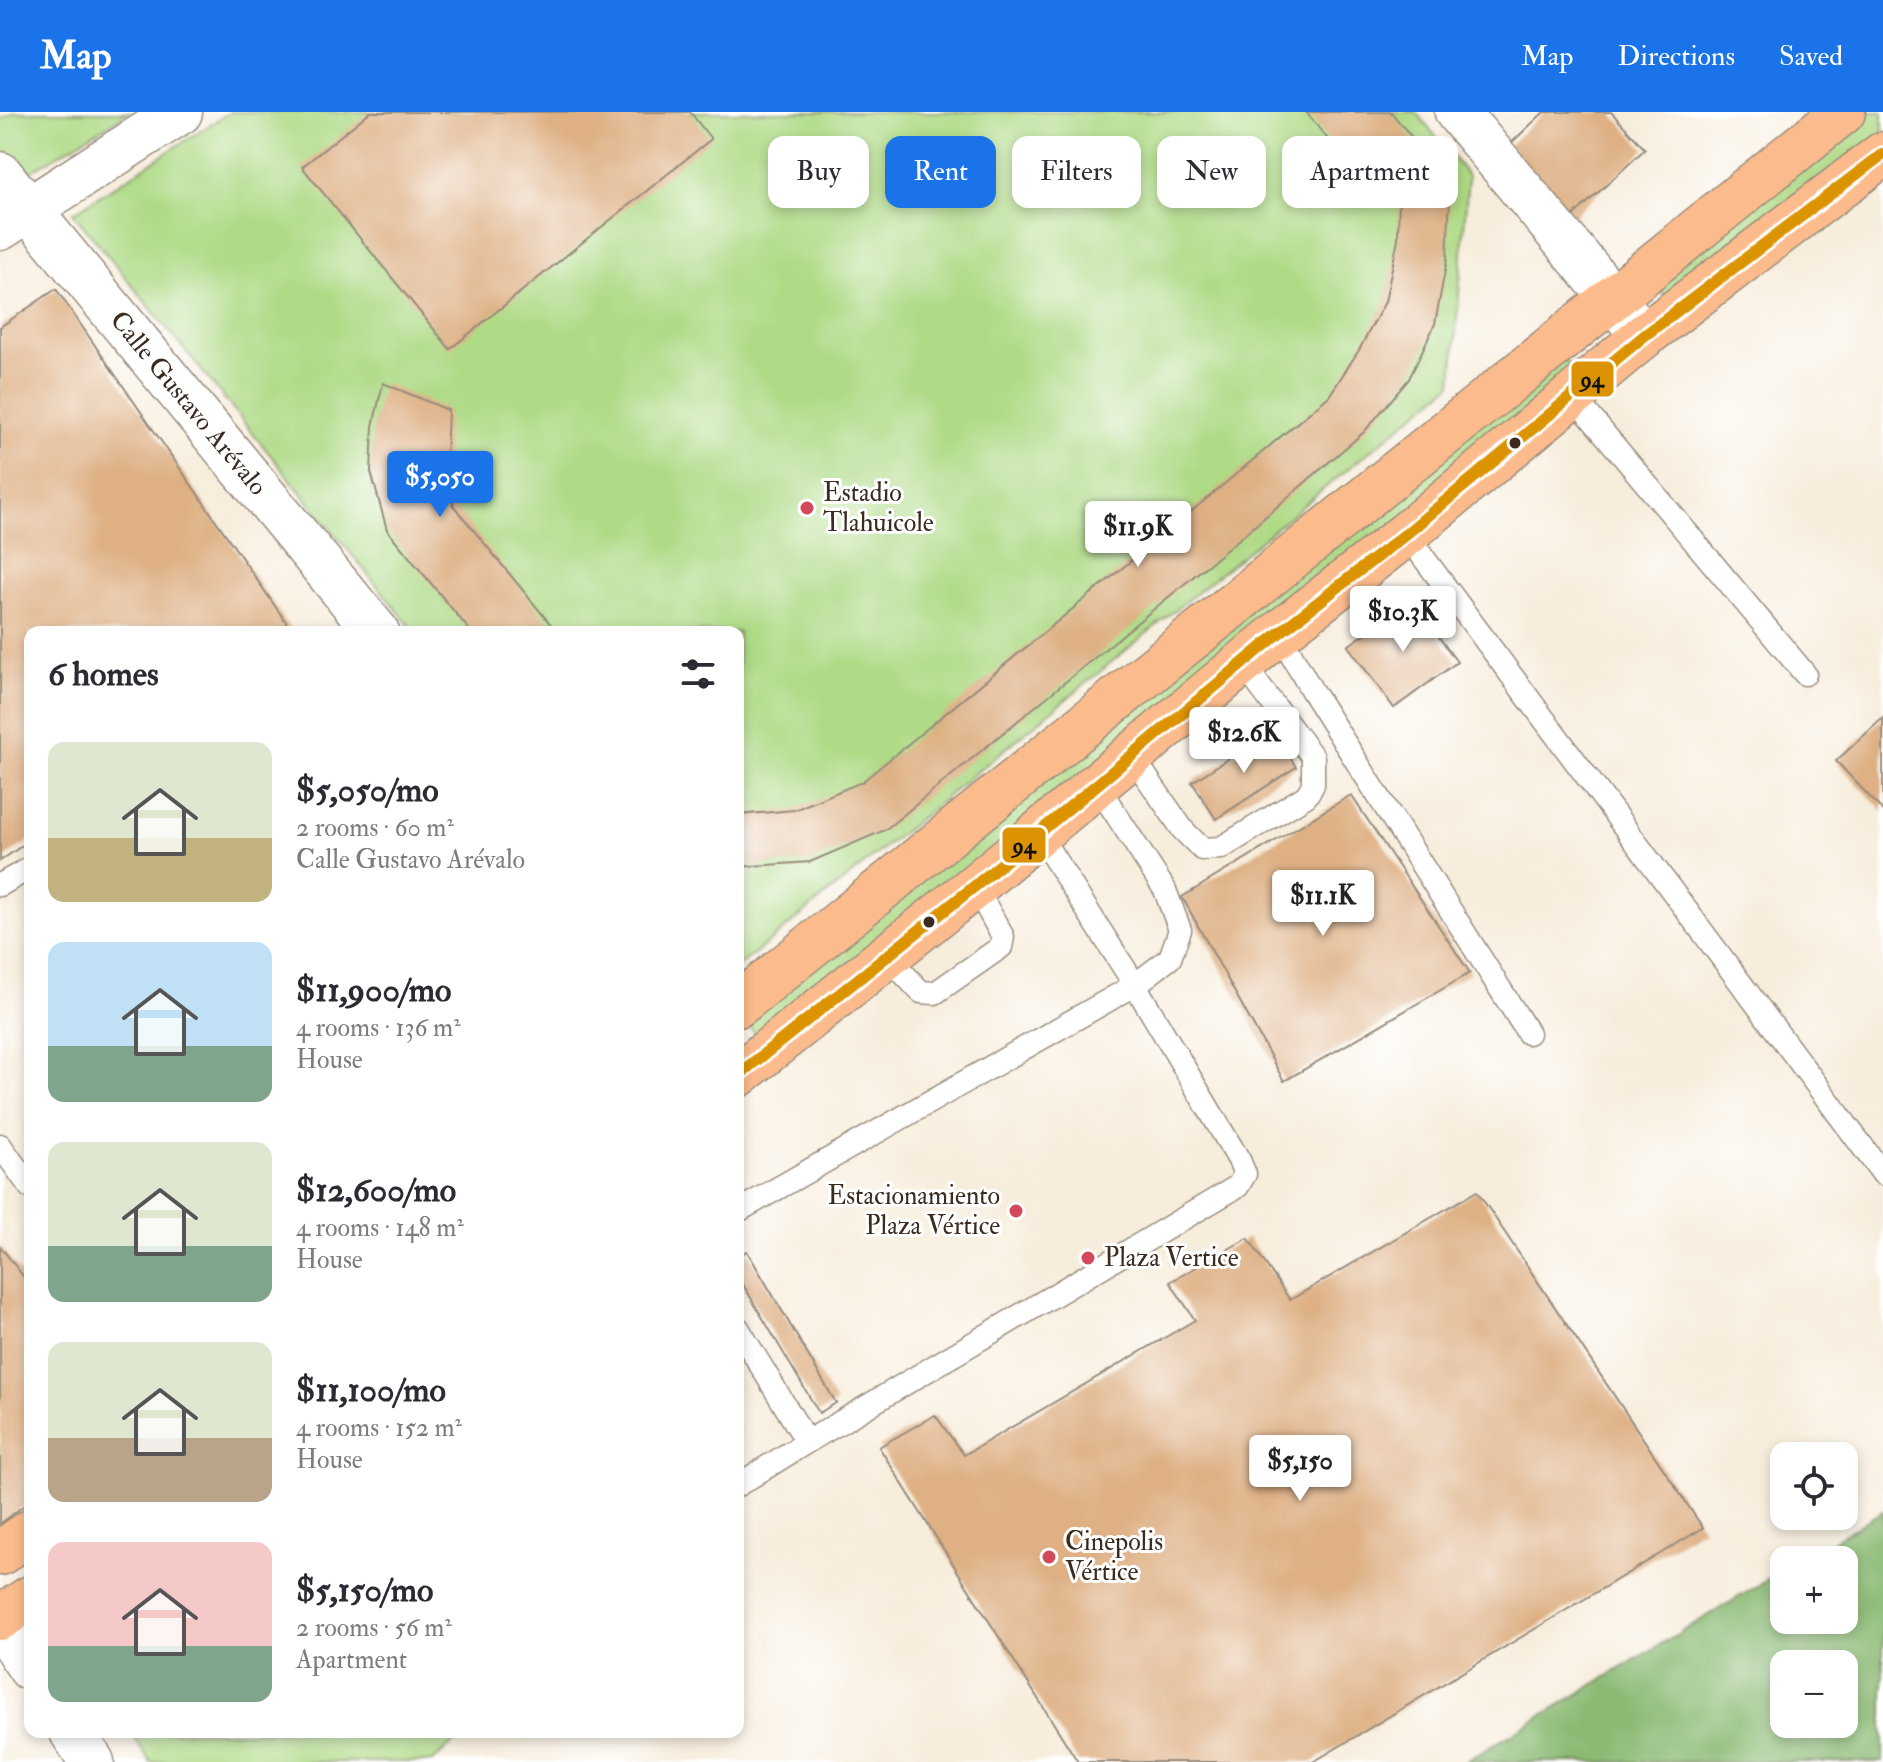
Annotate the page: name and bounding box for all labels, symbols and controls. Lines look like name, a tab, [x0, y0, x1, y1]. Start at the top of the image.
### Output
text: Map	[40, 32, 111, 80]
text: Map	[1521, 39, 1574, 74]
text: Directions	[1618, 39, 1735, 74]
text: Saved	[1779, 39, 1843, 74]
chip: Buy	[768, 136, 869, 208]
chip: Rent	[885, 136, 996, 208]
chip: Filters	[1012, 136, 1141, 208]
chip: New	[1157, 136, 1266, 208]
chip: Apartment	[1282, 136, 1458, 208]
street label: Calle Gustavo Arévalo	[103, 305, 274, 502]
line badge: 94	[1570, 360, 1615, 398]
text: 94	[1578, 366, 1606, 394]
unlabelled marker	[1507, 435, 1523, 451]
pin: $5,050	[375, 451, 505, 519]
text: $5,050	[405, 461, 475, 493]
place label: Estadio Tlahuicole	[823, 477, 934, 539]
marker: Estadio Tlahuicole	[798, 499, 816, 517]
pin: $11.9K	[1073, 501, 1203, 569]
text: $11.9K	[1103, 511, 1173, 543]
pin: $10.3K	[1338, 586, 1468, 654]
text: $10.3K	[1368, 596, 1438, 628]
icon: filters	[676, 652, 720, 696]
text: 6 homes	[48, 653, 159, 696]
pin: $12.6K	[1179, 707, 1309, 775]
text: $12.6K	[1207, 717, 1281, 749]
text: $5,050/mo	[296, 769, 439, 812]
icon: home	[112, 774, 208, 870]
text: 2 rooms · 60 m²	[296, 812, 454, 844]
line badge: 94	[1001, 826, 1047, 864]
text: 94	[1010, 832, 1038, 860]
text: Calle Gustavo Arévalo	[296, 844, 525, 876]
pin: $11.1K	[1258, 870, 1388, 938]
text: $11.1K	[1290, 880, 1356, 912]
unlabelled marker	[921, 914, 937, 930]
text: $11,900/mo	[296, 969, 451, 1012]
icon: home	[112, 974, 208, 1070]
text: 4 rooms · 136 m²	[296, 1012, 461, 1044]
text: House	[296, 1044, 363, 1076]
text: $12,600/mo	[296, 1169, 456, 1212]
icon: home	[112, 1174, 208, 1270]
place label: Estacionamiento Plaza Vértice	[827, 1180, 1000, 1242]
marker: Estacionamiento Plaza Vértice	[1007, 1202, 1025, 1220]
text: 4 rooms · 148 m²	[296, 1212, 464, 1244]
place label: Plaza Vertice	[1104, 1242, 1239, 1274]
text: House	[296, 1244, 363, 1276]
marker: Plaza Vertice	[1079, 1249, 1097, 1267]
text: $11,100/mo	[296, 1369, 446, 1412]
icon: home	[112, 1374, 208, 1470]
text: 4 rooms · 152 m²	[296, 1412, 462, 1444]
pin: $5,150	[1235, 1435, 1365, 1503]
map controls	[1770, 1442, 1858, 1738]
button: locate	[1770, 1442, 1858, 1530]
text: House	[296, 1444, 363, 1476]
text: $5,150	[1267, 1445, 1333, 1477]
place label: Cinepolis Vértice	[1065, 1526, 1163, 1588]
button: +	[1770, 1546, 1858, 1634]
marker: Cinepolis Vértice	[1040, 1548, 1058, 1566]
text: $5,150/mo	[296, 1569, 433, 1612]
icon: home	[112, 1574, 208, 1670]
text: 2 rooms · 56 m²	[296, 1612, 452, 1644]
text: Apartment	[296, 1644, 407, 1676]
button: −	[1770, 1650, 1858, 1738]

